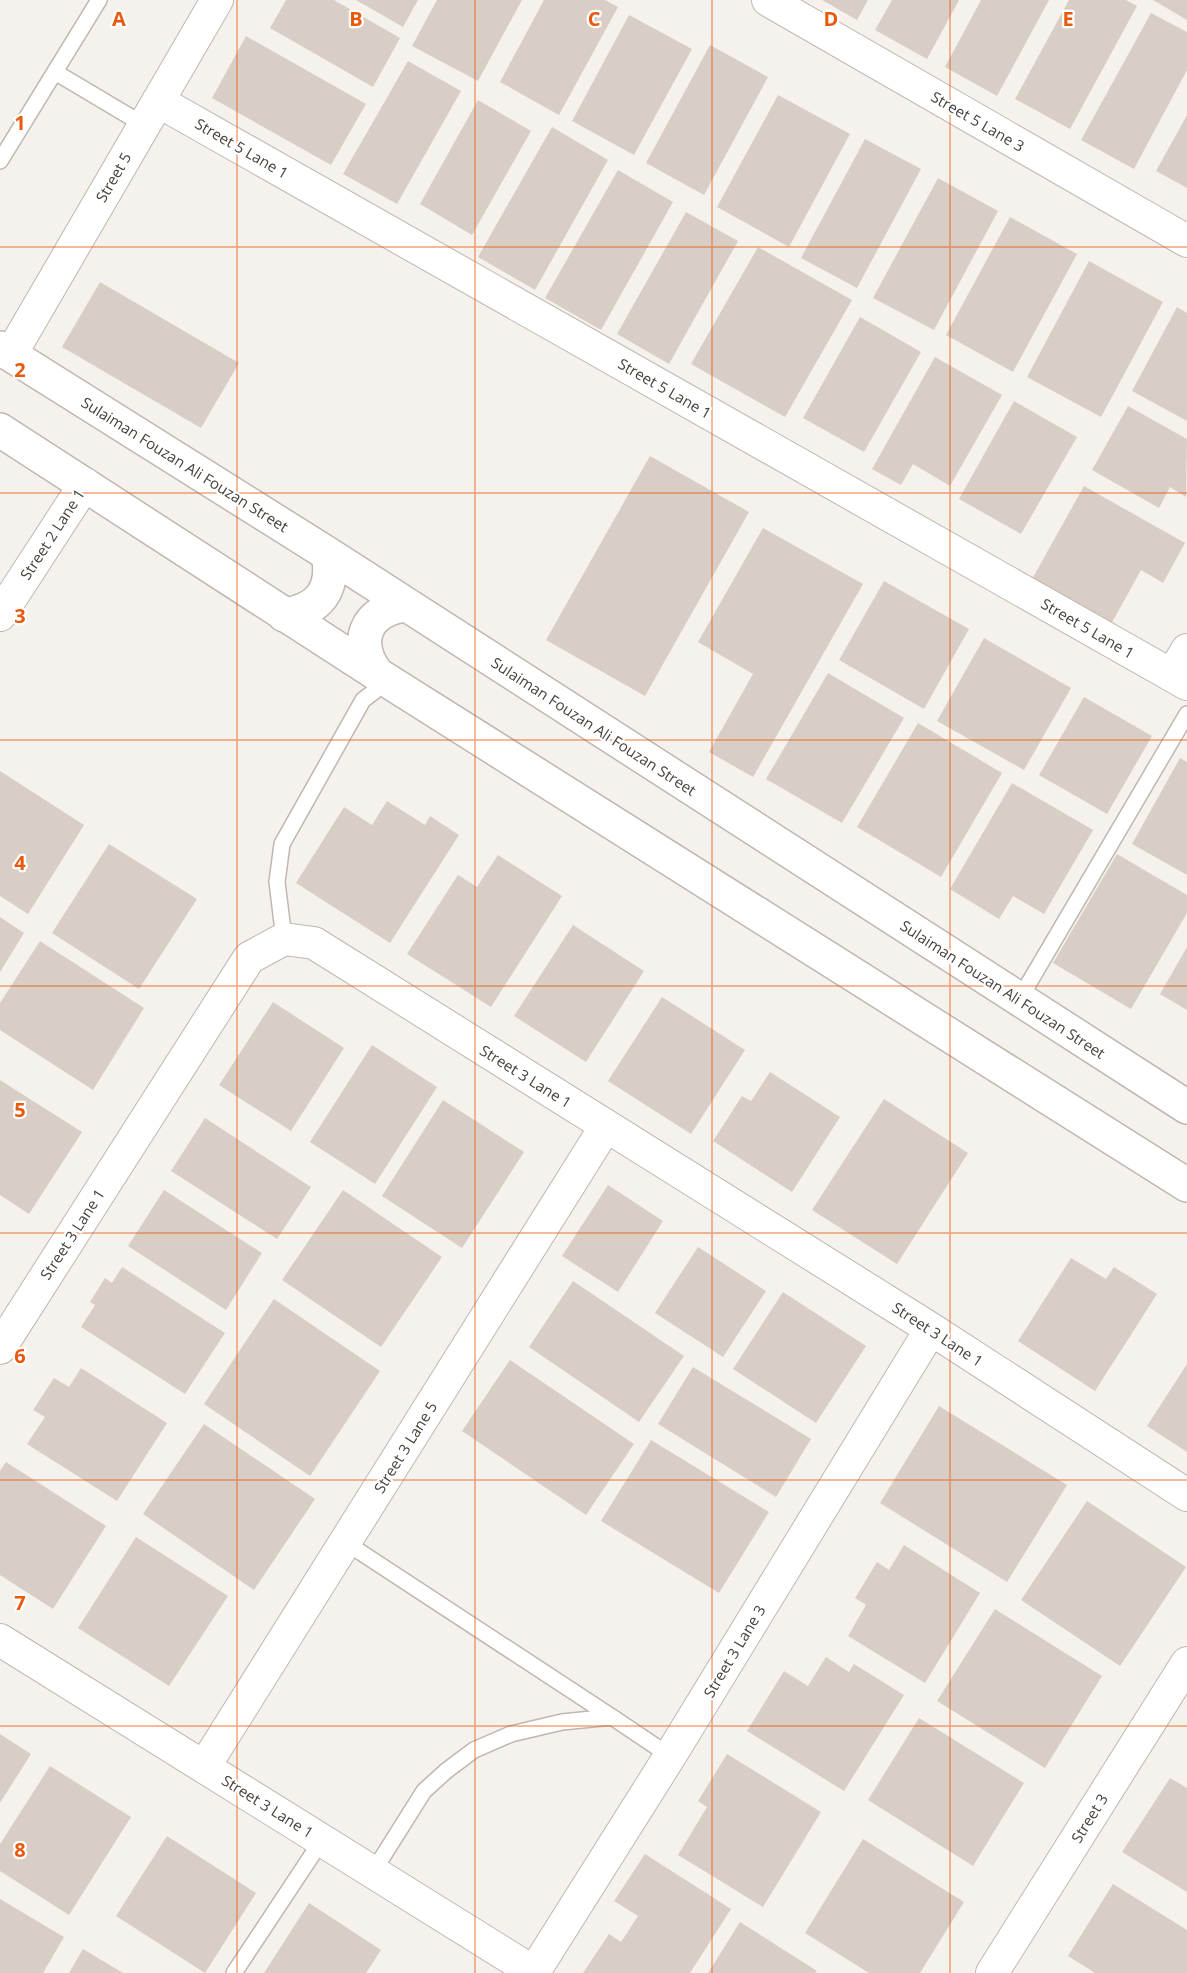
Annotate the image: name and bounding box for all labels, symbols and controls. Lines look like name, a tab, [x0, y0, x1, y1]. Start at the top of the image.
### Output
text: A	[112, 5, 126, 32]
text: B	[349, 5, 363, 32]
text: C	[588, 5, 601, 32]
text: D	[824, 5, 838, 32]
text: E	[1062, 5, 1074, 32]
street label: Street 5 Lane 3	[928, 86, 1028, 156]
text: 1	[14, 109, 26, 136]
street label: Street 5 Lane 1	[192, 113, 292, 183]
street label: Street 5	[91, 148, 135, 206]
street label: Street 5 Lane 1	[615, 353, 715, 423]
text: 2	[14, 356, 26, 383]
street label: Sulaiman Fouzan Ali Fouzan Street	[78, 392, 292, 536]
street label: Street 2 Lane 1	[15, 485, 89, 583]
street label: Street 5 Lane 1	[1038, 593, 1138, 663]
text: 3	[14, 602, 26, 629]
street label: Sulaiman Fouzan Ali Fouzan Street	[488, 652, 700, 800]
text: 4	[14, 849, 26, 876]
street label: Sulaiman Fouzan Ali Fouzan Street	[897, 915, 1109, 1063]
street label: Street 3 Lane 1	[476, 1040, 576, 1112]
text: 5	[14, 1096, 26, 1123]
street label: Street 3 Lane 1	[35, 1185, 109, 1283]
street label: Street 3 Lane 1	[889, 1297, 987, 1371]
text: 6	[14, 1342, 26, 1369]
street label: Street 3 Lane 5	[369, 1397, 441, 1497]
text: 7	[14, 1589, 26, 1616]
street label: Street 3 Lane 3	[699, 1601, 769, 1701]
street label: Street 3 Lane 1	[218, 1770, 318, 1842]
street label: Street 3	[1066, 1790, 1112, 1846]
text: 8	[14, 1836, 26, 1863]

